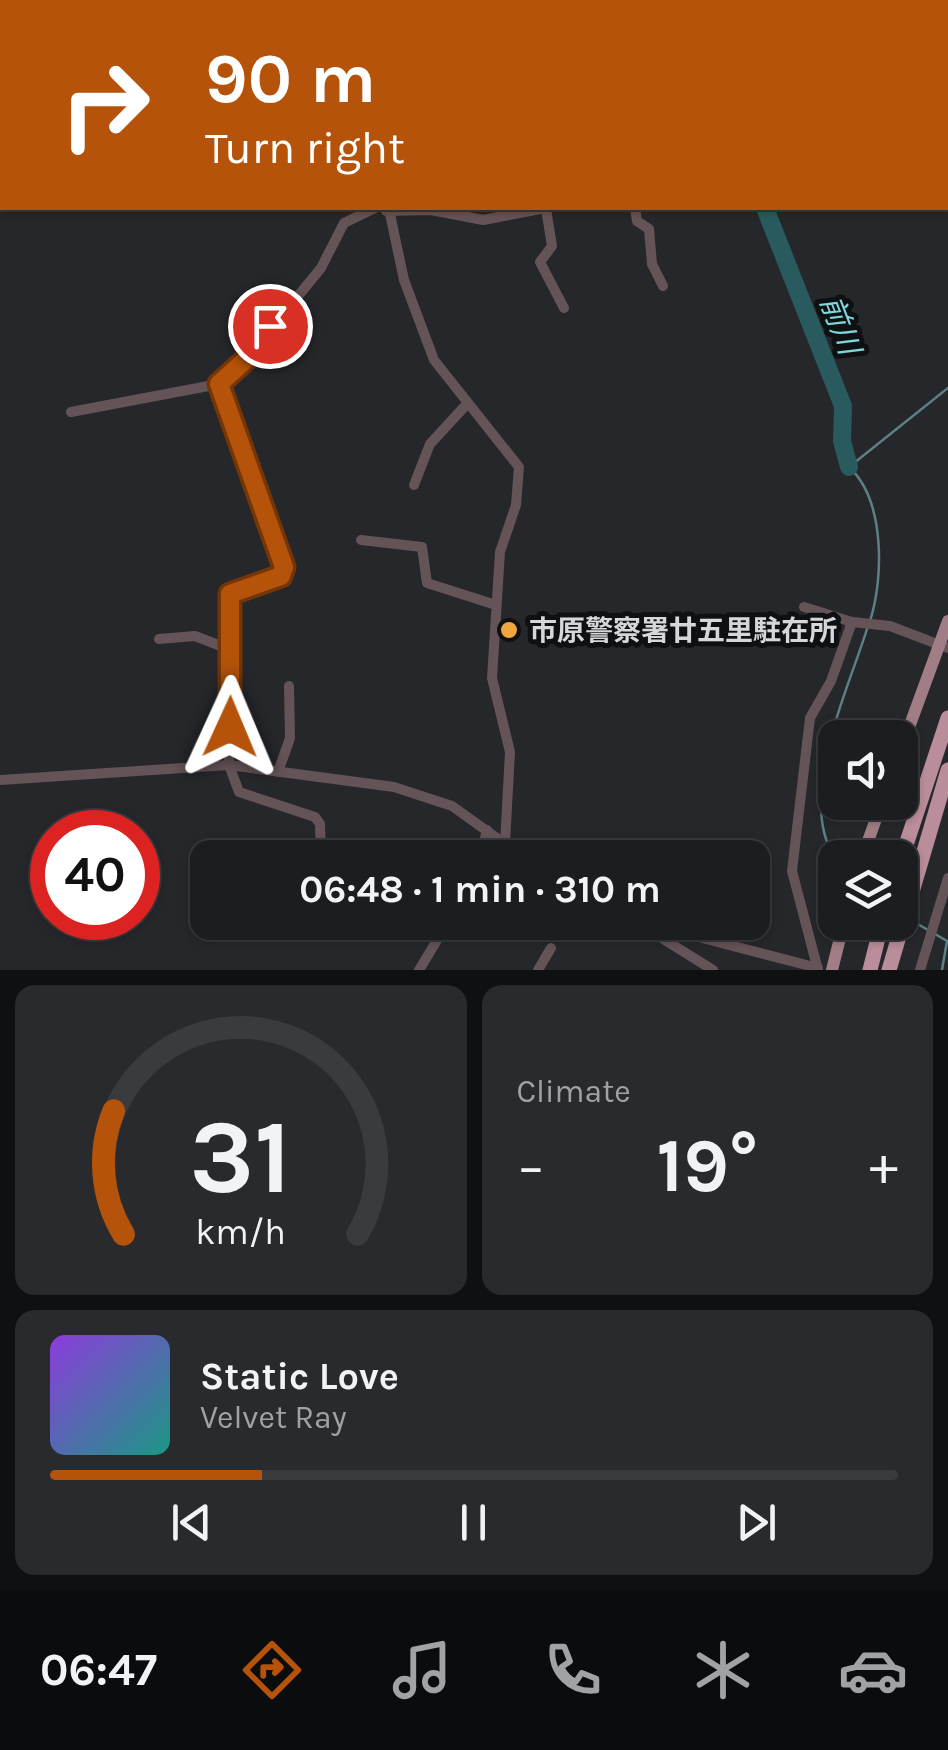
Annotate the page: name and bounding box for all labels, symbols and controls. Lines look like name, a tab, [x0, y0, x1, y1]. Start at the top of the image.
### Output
text: 90 m	[205, 38, 376, 120]
icon: right	[40, 40, 170, 170]
text: Turn right	[205, 122, 405, 174]
pin	[228, 284, 313, 369]
water label: 前川	[812, 291, 869, 362]
icon: arrive	[243, 299, 298, 354]
place label: 市原警察署廿五里駐在所	[529, 614, 837, 647]
marker: 市原警察署廿五里駐在所	[498, 619, 520, 641]
position arrow	[178, 675, 282, 779]
map controls	[818, 720, 918, 940]
button: sound	[818, 720, 918, 820]
speed limit sign: 40	[30, 810, 160, 940]
button: layers	[818, 840, 918, 940]
text: 06:48 · 1 min · 310 m	[299, 867, 661, 912]
text: Climate	[517, 1073, 631, 1110]
text: 31	[190, 1097, 292, 1218]
text: 19°	[656, 1122, 758, 1210]
text: −	[517, 1134, 545, 1198]
text: +	[869, 1134, 898, 1198]
text: km/h	[195, 1211, 286, 1253]
text: Static Love	[200, 1354, 399, 1399]
text: Velvet Ray	[200, 1399, 347, 1436]
icon: previous	[164, 1495, 219, 1550]
icon: pause	[446, 1495, 501, 1550]
icon: next	[729, 1495, 784, 1550]
icon: directions	[237, 1635, 307, 1705]
icon: music	[387, 1635, 457, 1705]
icon: phone	[538, 1635, 608, 1705]
icon: climate	[688, 1635, 758, 1705]
icon: car	[838, 1635, 908, 1705]
text: 06:47	[40, 1644, 157, 1696]

